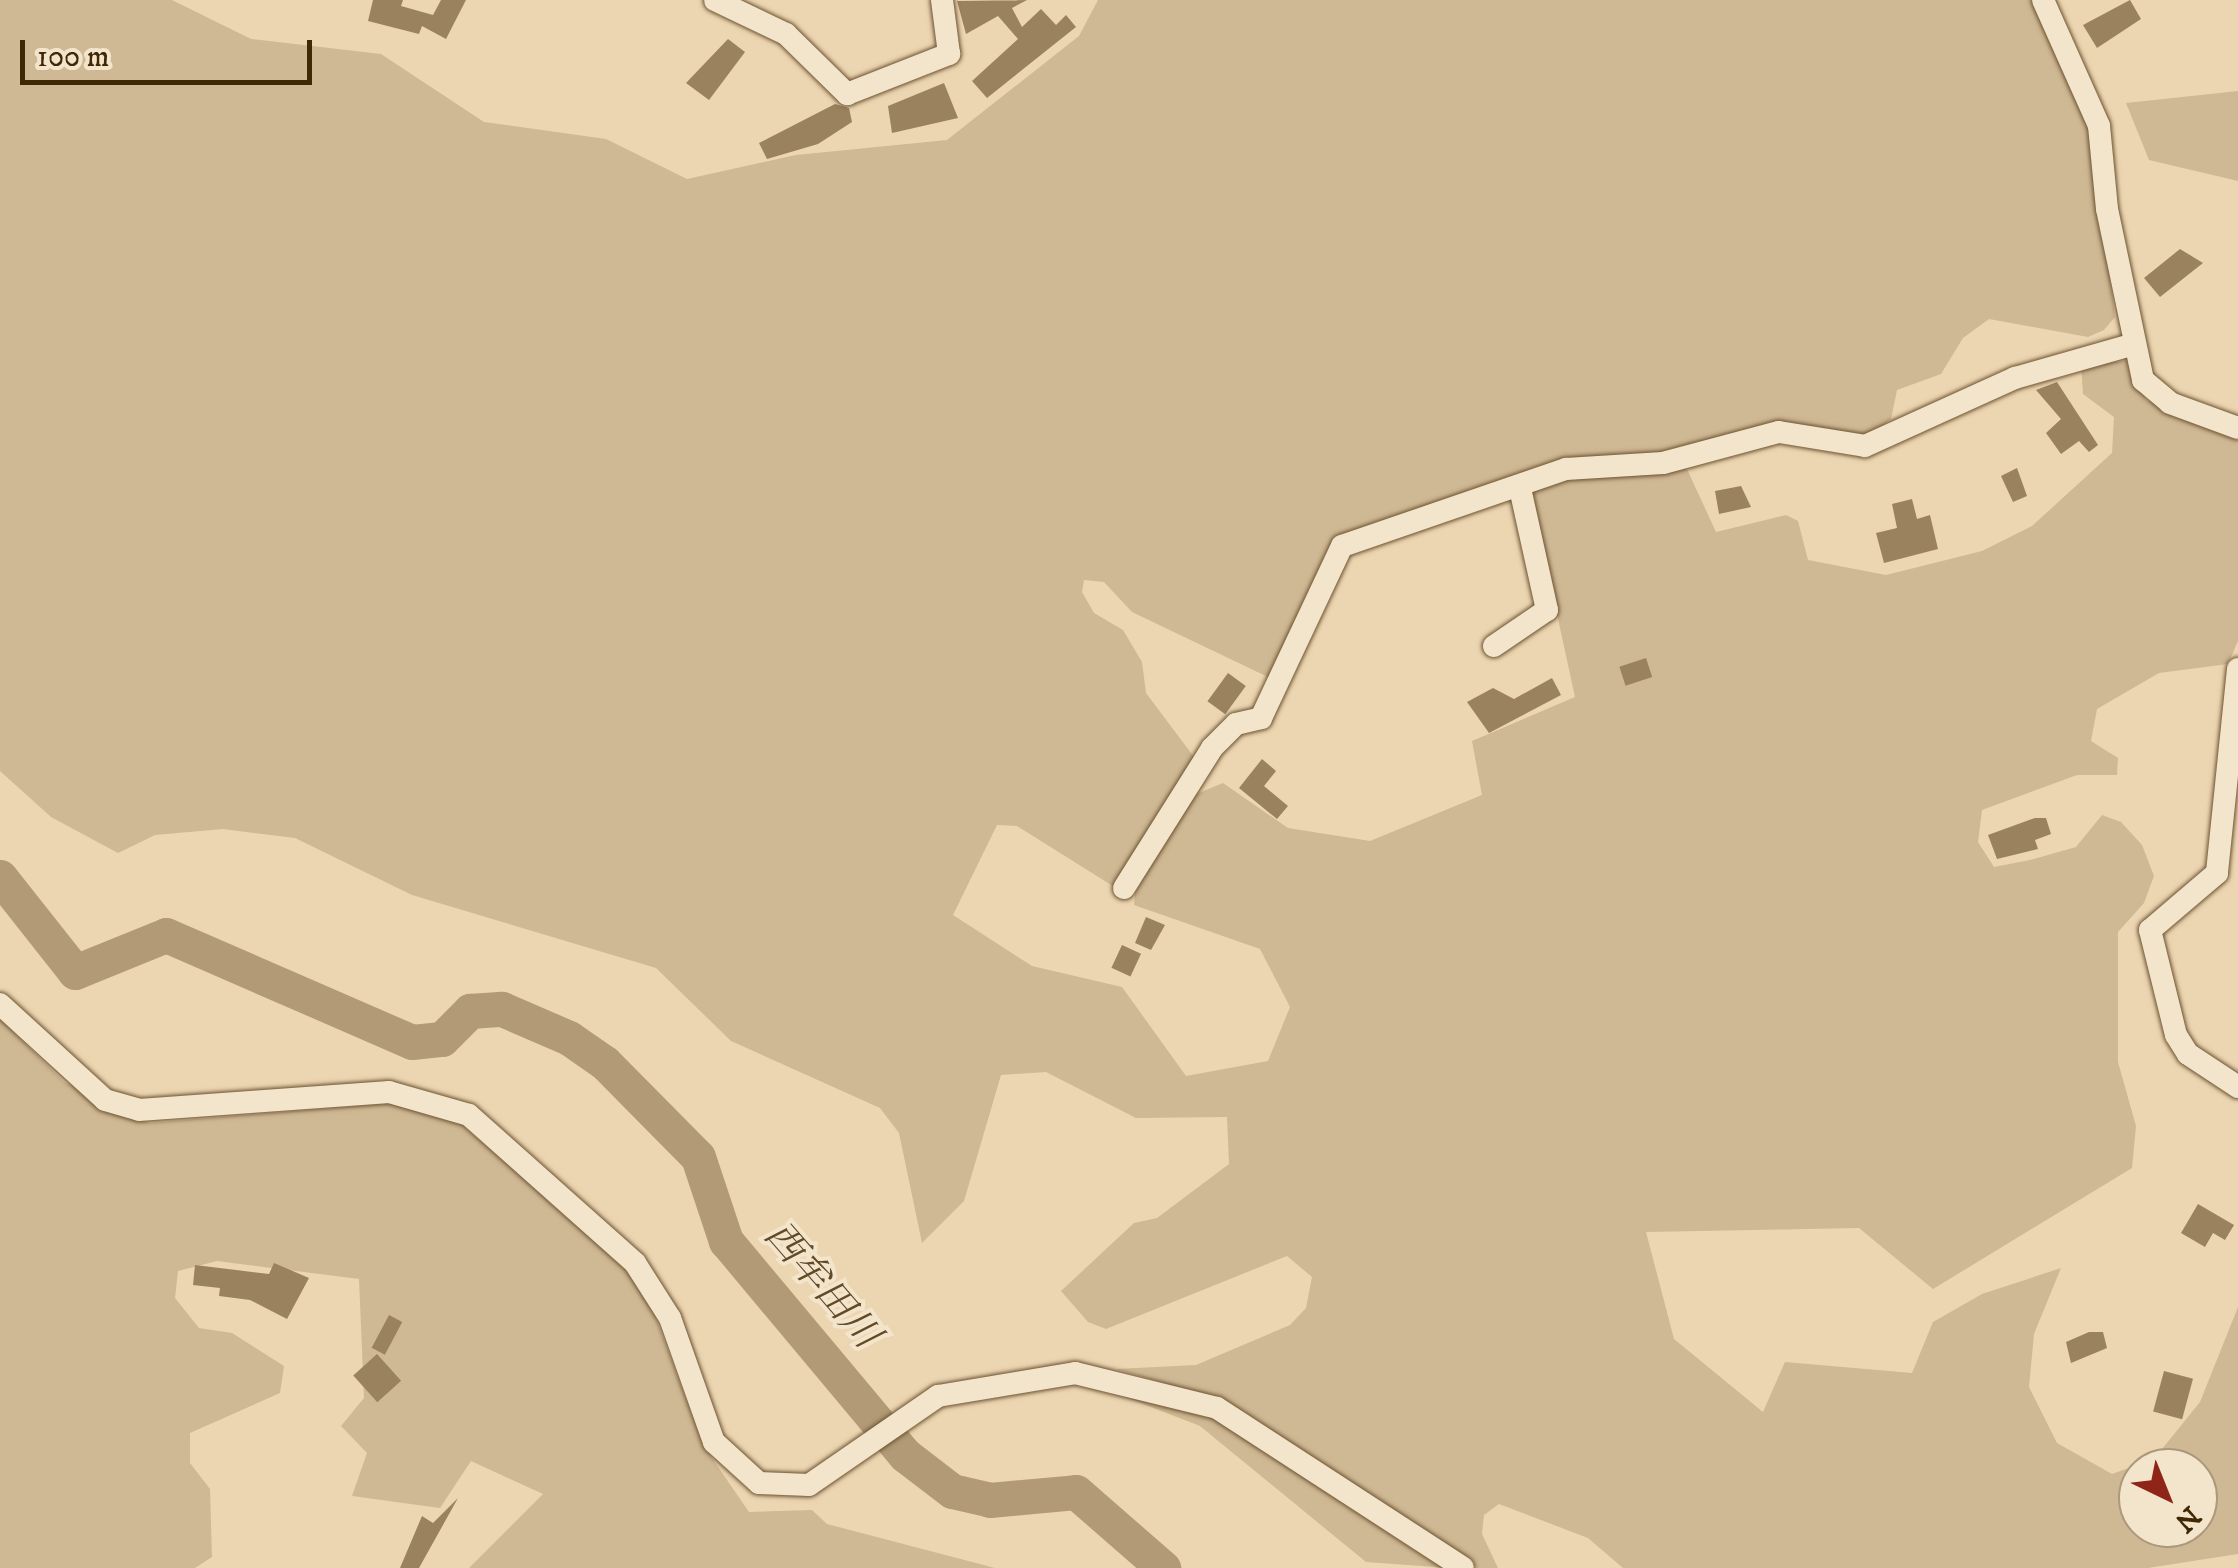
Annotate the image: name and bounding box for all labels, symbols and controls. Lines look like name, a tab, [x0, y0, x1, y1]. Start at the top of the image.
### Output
scale bar	[25, 20, 318, 82]
text: 100 m	[37, 39, 109, 76]
water label: 西牟田川	[754, 1214, 888, 1358]
north arrow	[2118, 1448, 2218, 1548]
text: N	[2167, 1498, 2208, 1539]

